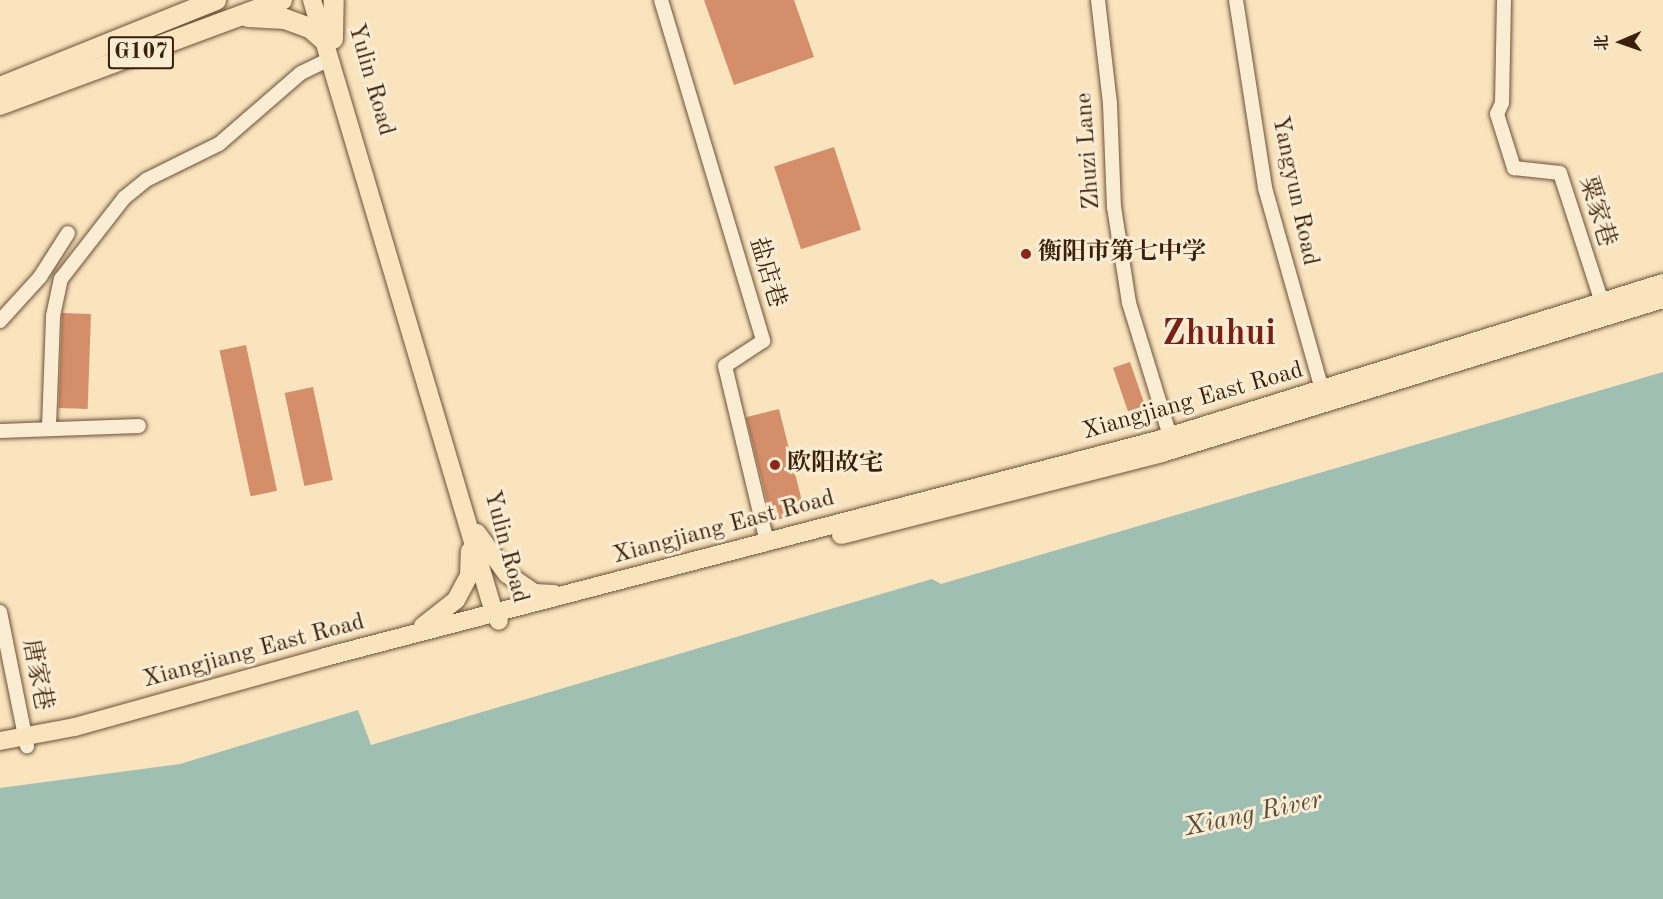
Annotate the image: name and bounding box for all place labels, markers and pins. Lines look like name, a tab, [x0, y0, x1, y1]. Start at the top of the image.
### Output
place label: 衡阳市第七中学	[1038, 240, 1206, 268]
marker: 衡阳市第七中学	[1019, 247, 1033, 261]
place label: 欧阳故宅	[787, 451, 883, 479]
marker: 欧阳故宅	[768, 458, 782, 472]

